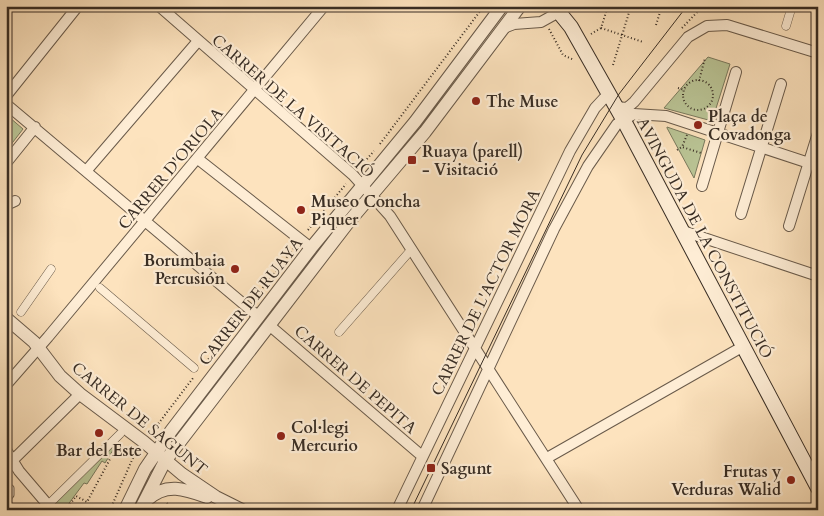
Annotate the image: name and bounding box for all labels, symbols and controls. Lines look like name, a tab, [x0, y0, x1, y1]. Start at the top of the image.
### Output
street label: CARRER DE LA VISITACIÓ	[207, 29, 378, 182]
place label: The Muse	[486, 91, 558, 113]
marker: The Muse	[470, 95, 482, 107]
street label: CARRER D'ORIOLA	[113, 103, 229, 234]
place label: Plaça de Covadonga	[708, 106, 791, 146]
street label: AVINGUDA DE LA CONSTITUCIÓ	[631, 114, 777, 362]
marker: Plaça de Covadonga	[692, 119, 704, 131]
place label: Ruaya (parell) - Visitació	[422, 141, 523, 181]
marker: Ruaya (parell) - Visitació	[406, 154, 418, 166]
street label: CARRER DE L'ACTOR MORA	[426, 185, 546, 399]
place label: Museo Concha Piquer	[311, 191, 420, 231]
marker: Museo Concha Piquer	[295, 204, 307, 216]
street label: CARRER DE RUAYA	[194, 232, 308, 370]
place label: Borumbaia Percusión	[144, 250, 226, 290]
marker: Borumbaia Percusión	[229, 263, 241, 275]
street label: CARRER DE PEPITA	[289, 320, 422, 440]
street label: CARRER DE SAGUNT	[67, 357, 212, 481]
place label: Col·legi Mercurio	[291, 417, 358, 457]
marker: Bar del Este	[93, 427, 105, 439]
marker: Col·legi Mercurio	[275, 430, 287, 442]
place label: Bar del Este	[56, 440, 142, 462]
place label: Sagunt	[441, 458, 492, 480]
place label: Frutas y Verduras Walid	[671, 461, 781, 501]
marker: Sagunt	[425, 462, 437, 474]
marker: Frutas y Verduras Walid	[785, 474, 797, 486]

